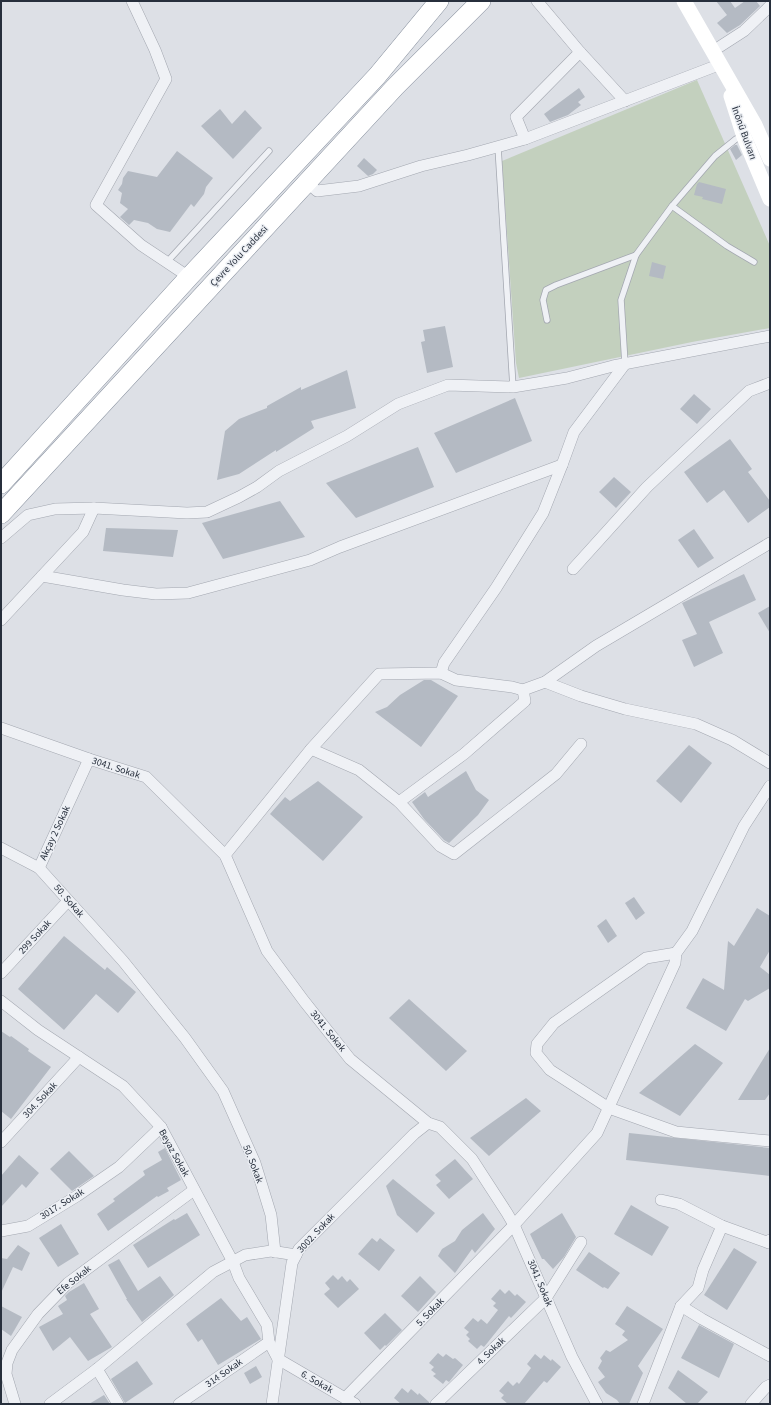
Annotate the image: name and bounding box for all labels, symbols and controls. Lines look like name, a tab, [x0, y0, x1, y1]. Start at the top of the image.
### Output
street label: İnönü Bulvarı	[728, 104, 760, 162]
street label: Çevre Yolu Caddesi	[207, 222, 271, 290]
street label: 3041. Sokak	[90, 754, 142, 782]
street label: Akçay 2 Sokak	[36, 803, 74, 863]
street label: 50. Sokak	[51, 881, 87, 921]
street label: 299 Sokak	[15, 917, 55, 957]
street label: 3041. Sokak	[307, 1007, 349, 1055]
street label: 304. Sokak	[20, 1079, 60, 1121]
street label: Beyaz Sokak	[155, 1127, 193, 1179]
street label: 50. Sokak	[239, 1143, 267, 1185]
street label: 3017. Sokak	[37, 1185, 87, 1223]
street label: 3002. Sokak	[294, 1210, 338, 1256]
street label: 3041. Sokak	[524, 1257, 556, 1309]
street label: Efe Sokak	[54, 1262, 94, 1298]
street label: 5. Sokak	[413, 1294, 447, 1329]
street label: 4. Sokak	[474, 1334, 509, 1368]
street label: 314 Sokak	[203, 1355, 245, 1391]
street label: 6. Sokak	[298, 1367, 336, 1397]

